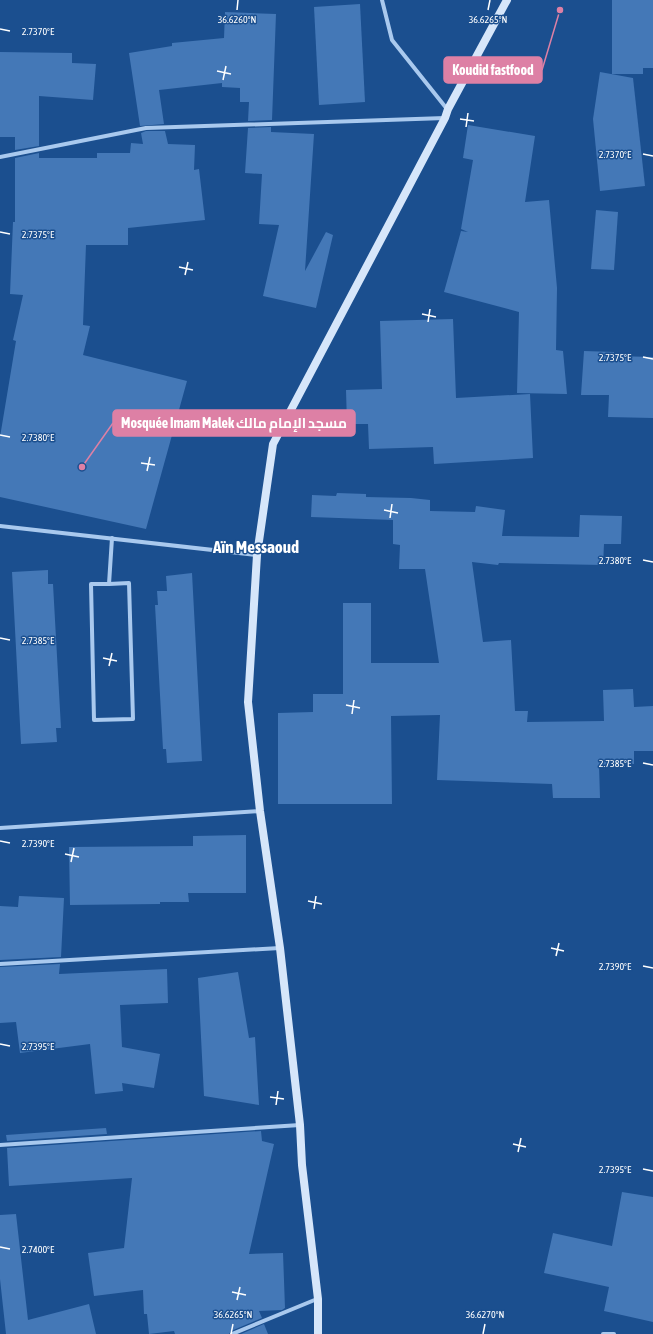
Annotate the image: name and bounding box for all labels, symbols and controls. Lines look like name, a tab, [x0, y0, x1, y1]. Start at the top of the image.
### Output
text: 36.6260°N	[218, 14, 256, 25]
text: 36.6265°N	[469, 14, 507, 25]
text: 2.7370°E	[22, 26, 55, 37]
callout: Koudid fastfood	[444, 57, 542, 83]
text: Koudid fastfood	[452, 62, 534, 78]
text: 2.7370°E	[599, 149, 632, 160]
text: 2.7375°E	[22, 229, 55, 240]
text: 2.7375°E	[599, 352, 632, 363]
callout: Mosquée Imam Malek مسجد الإمام مالك	[113, 410, 355, 436]
text: Mosquée Imam Malek مسجد الإمام مالك	[121, 415, 347, 433]
text: 2.7380°E	[22, 432, 55, 443]
district label: Aïn Messaoud	[212, 537, 299, 557]
text: 2.7380°E	[599, 555, 632, 566]
text: 2.7385°E	[22, 635, 55, 646]
text: 2.7385°E	[599, 758, 632, 769]
text: 2.7390°E	[22, 838, 55, 849]
text: 2.7390°E	[599, 961, 632, 972]
text: 2.7395°E	[22, 1041, 55, 1052]
text: 2.7395°E	[599, 1164, 632, 1175]
text: 2.7400°E	[22, 1244, 55, 1255]
text: 36.6265°N	[214, 1309, 252, 1320]
text: 36.6270°N	[466, 1309, 504, 1320]

